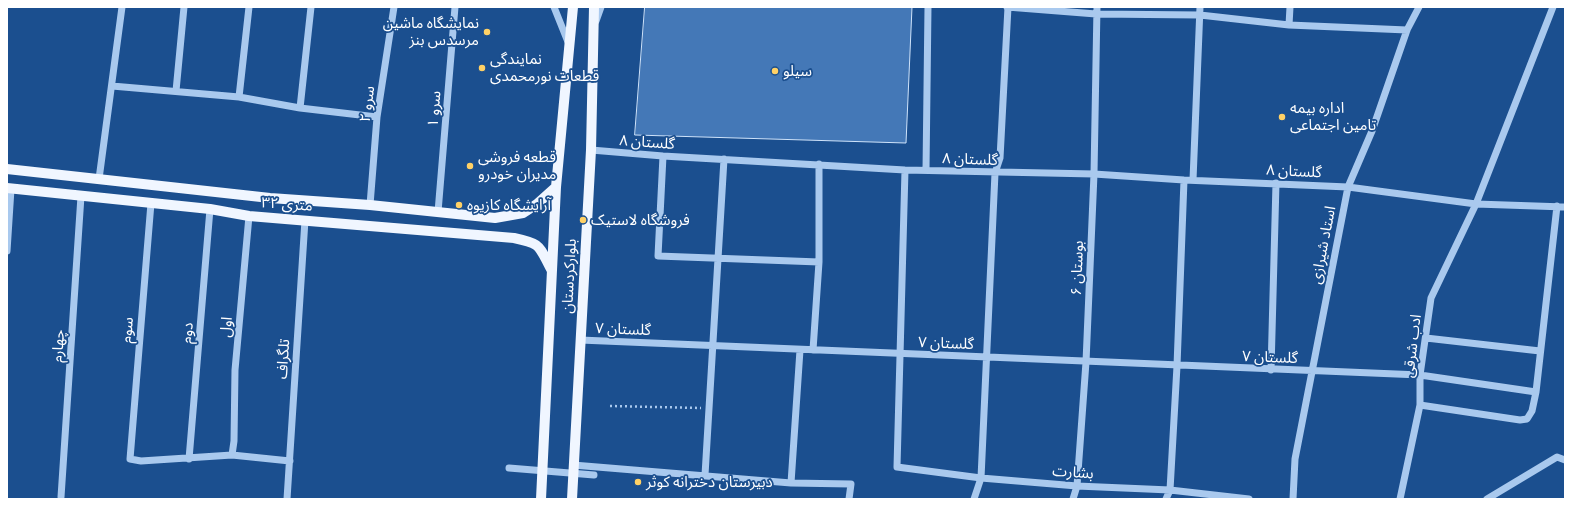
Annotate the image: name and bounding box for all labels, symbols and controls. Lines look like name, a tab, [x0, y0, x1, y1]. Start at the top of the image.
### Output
place label: نمایشگاه ماشین مرسدس بنز	[383, 14, 479, 49]
marker: نمایشگاه ماشین مرسدس بنز	[482, 27, 492, 37]
place label: نمایندگی قطعات نورمحمدی	[490, 50, 599, 85]
place label: سیلو	[783, 62, 812, 80]
marker: نمایندگی قطعات نورمحمدی	[477, 63, 487, 73]
marker: سیلو	[770, 66, 780, 76]
street label: سرو ۲	[356, 85, 378, 123]
street label: سرو ۱	[423, 90, 445, 128]
place label: اداره بیمه تامین اجتماعی	[1290, 99, 1376, 134]
marker: اداره بیمه تامین اجتماعی	[1277, 112, 1287, 122]
street label: گلستان ۸	[619, 131, 675, 153]
place label: قطعه فروشی مدیران خودرو	[478, 148, 556, 183]
street label: گلستان ۸	[942, 149, 998, 169]
marker: قطعه فروشی مدیران خودرو	[465, 161, 475, 171]
street label: گلستان ۸	[1266, 161, 1322, 181]
street label: ۳۲ متری	[261, 193, 313, 215]
place label: آرایشگاه کازیوه	[467, 196, 551, 214]
marker: آرایشگاه کازیوه	[454, 200, 464, 210]
street label: استاد شیرازی	[1307, 204, 1339, 286]
place label: فروشگاه لاستیک	[591, 211, 690, 229]
marker: فروشگاه لاستیک	[578, 215, 588, 225]
street label: بلوارکردستان	[558, 238, 580, 314]
street label: بوستان ۶	[1067, 240, 1087, 296]
street label: ادب شرقی	[1399, 313, 1425, 379]
street label: سوم	[117, 316, 137, 344]
street label: اول	[216, 316, 236, 338]
street label: گلستان ۷	[595, 319, 651, 339]
street label: دوم	[177, 322, 197, 344]
street label: چهارم	[48, 329, 68, 363]
street label: گلستان ۷	[918, 333, 974, 353]
street label: تلگراف	[273, 338, 293, 380]
street label: گلستان ۷	[1242, 347, 1298, 367]
street label: بشارت	[1052, 462, 1094, 482]
place label: دبیرستان دخترانه کوثر	[646, 473, 773, 491]
marker: دبیرستان دخترانه کوثر	[633, 477, 643, 487]

